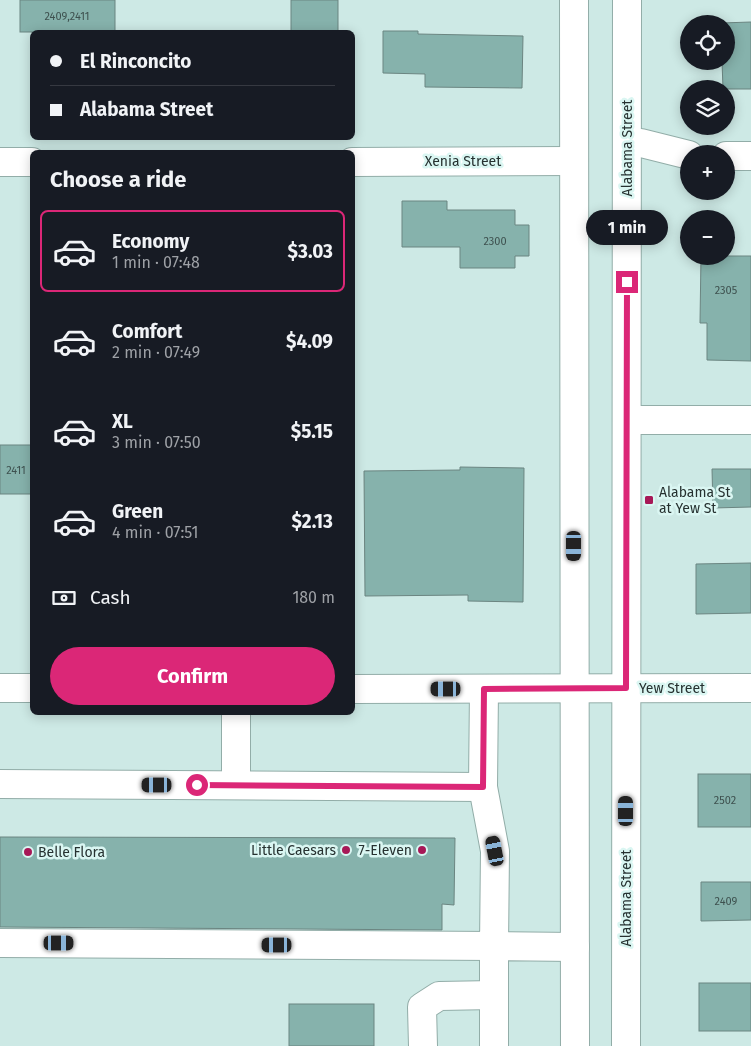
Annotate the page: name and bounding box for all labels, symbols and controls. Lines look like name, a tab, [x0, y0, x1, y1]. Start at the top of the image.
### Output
house number: 2409,2411	[44, 10, 90, 23]
map controls	[680, 15, 735, 265]
button: locate	[680, 15, 735, 70]
text: El Rinconcito	[80, 50, 191, 73]
button: layers	[680, 80, 735, 135]
text: Alabama Street	[80, 98, 213, 121]
street label: Alabama Street	[619, 99, 636, 196]
button: +	[680, 145, 735, 200]
street label: Xenia Street	[425, 153, 502, 170]
text: Choose a ride	[50, 166, 186, 193]
callout: 1 min	[586, 210, 668, 244]
button: −	[680, 210, 735, 265]
text: 1 min	[608, 218, 646, 237]
icon: car	[52, 229, 97, 274]
text: Economy	[112, 230, 189, 253]
house number: 2300	[483, 235, 507, 248]
text: $3.03	[288, 240, 333, 263]
text: 1 min · 07:48	[112, 253, 200, 272]
route end	[616, 271, 638, 293]
house number: 2305	[715, 284, 738, 297]
icon: car	[52, 319, 97, 364]
text: Comfort	[112, 320, 182, 343]
text: $4.09	[286, 330, 333, 353]
text: 2 min · 07:49	[112, 343, 200, 362]
icon: car	[52, 409, 97, 454]
text: XL	[112, 410, 133, 433]
text: $5.15	[291, 420, 333, 443]
text: 3 min · 07:50	[112, 433, 201, 452]
house number: 2411	[6, 464, 26, 477]
place label: Alabama St at Yew St	[659, 484, 731, 517]
marker: Alabama St at Yew St	[643, 494, 655, 506]
icon: car	[52, 499, 97, 544]
text: Green	[112, 500, 163, 523]
text: $2.13	[292, 510, 333, 533]
text: 4 min · 07:51	[112, 523, 198, 542]
car	[566, 531, 581, 561]
icon: cash	[50, 584, 78, 612]
text: Cash	[90, 586, 131, 609]
text: 180 m	[292, 588, 335, 607]
button: Confirm	[50, 647, 335, 705]
street label: Yew Street	[639, 680, 706, 697]
car	[431, 682, 461, 697]
route start	[186, 774, 208, 796]
car	[142, 778, 172, 793]
house number: 2502	[714, 794, 736, 807]
car	[618, 796, 633, 826]
car	[484, 835, 505, 867]
place label: Little Caesars	[251, 842, 336, 859]
place label: 7-Eleven	[358, 842, 412, 859]
place label: Belle Flora	[38, 844, 105, 861]
marker: Little Caesars	[340, 844, 352, 856]
marker: 7-Eleven	[416, 844, 428, 856]
marker: Belle Flora	[22, 846, 34, 858]
street label: Alabama Street	[618, 849, 635, 946]
house number: 2409	[715, 895, 738, 908]
car	[44, 936, 74, 951]
car	[262, 938, 292, 953]

